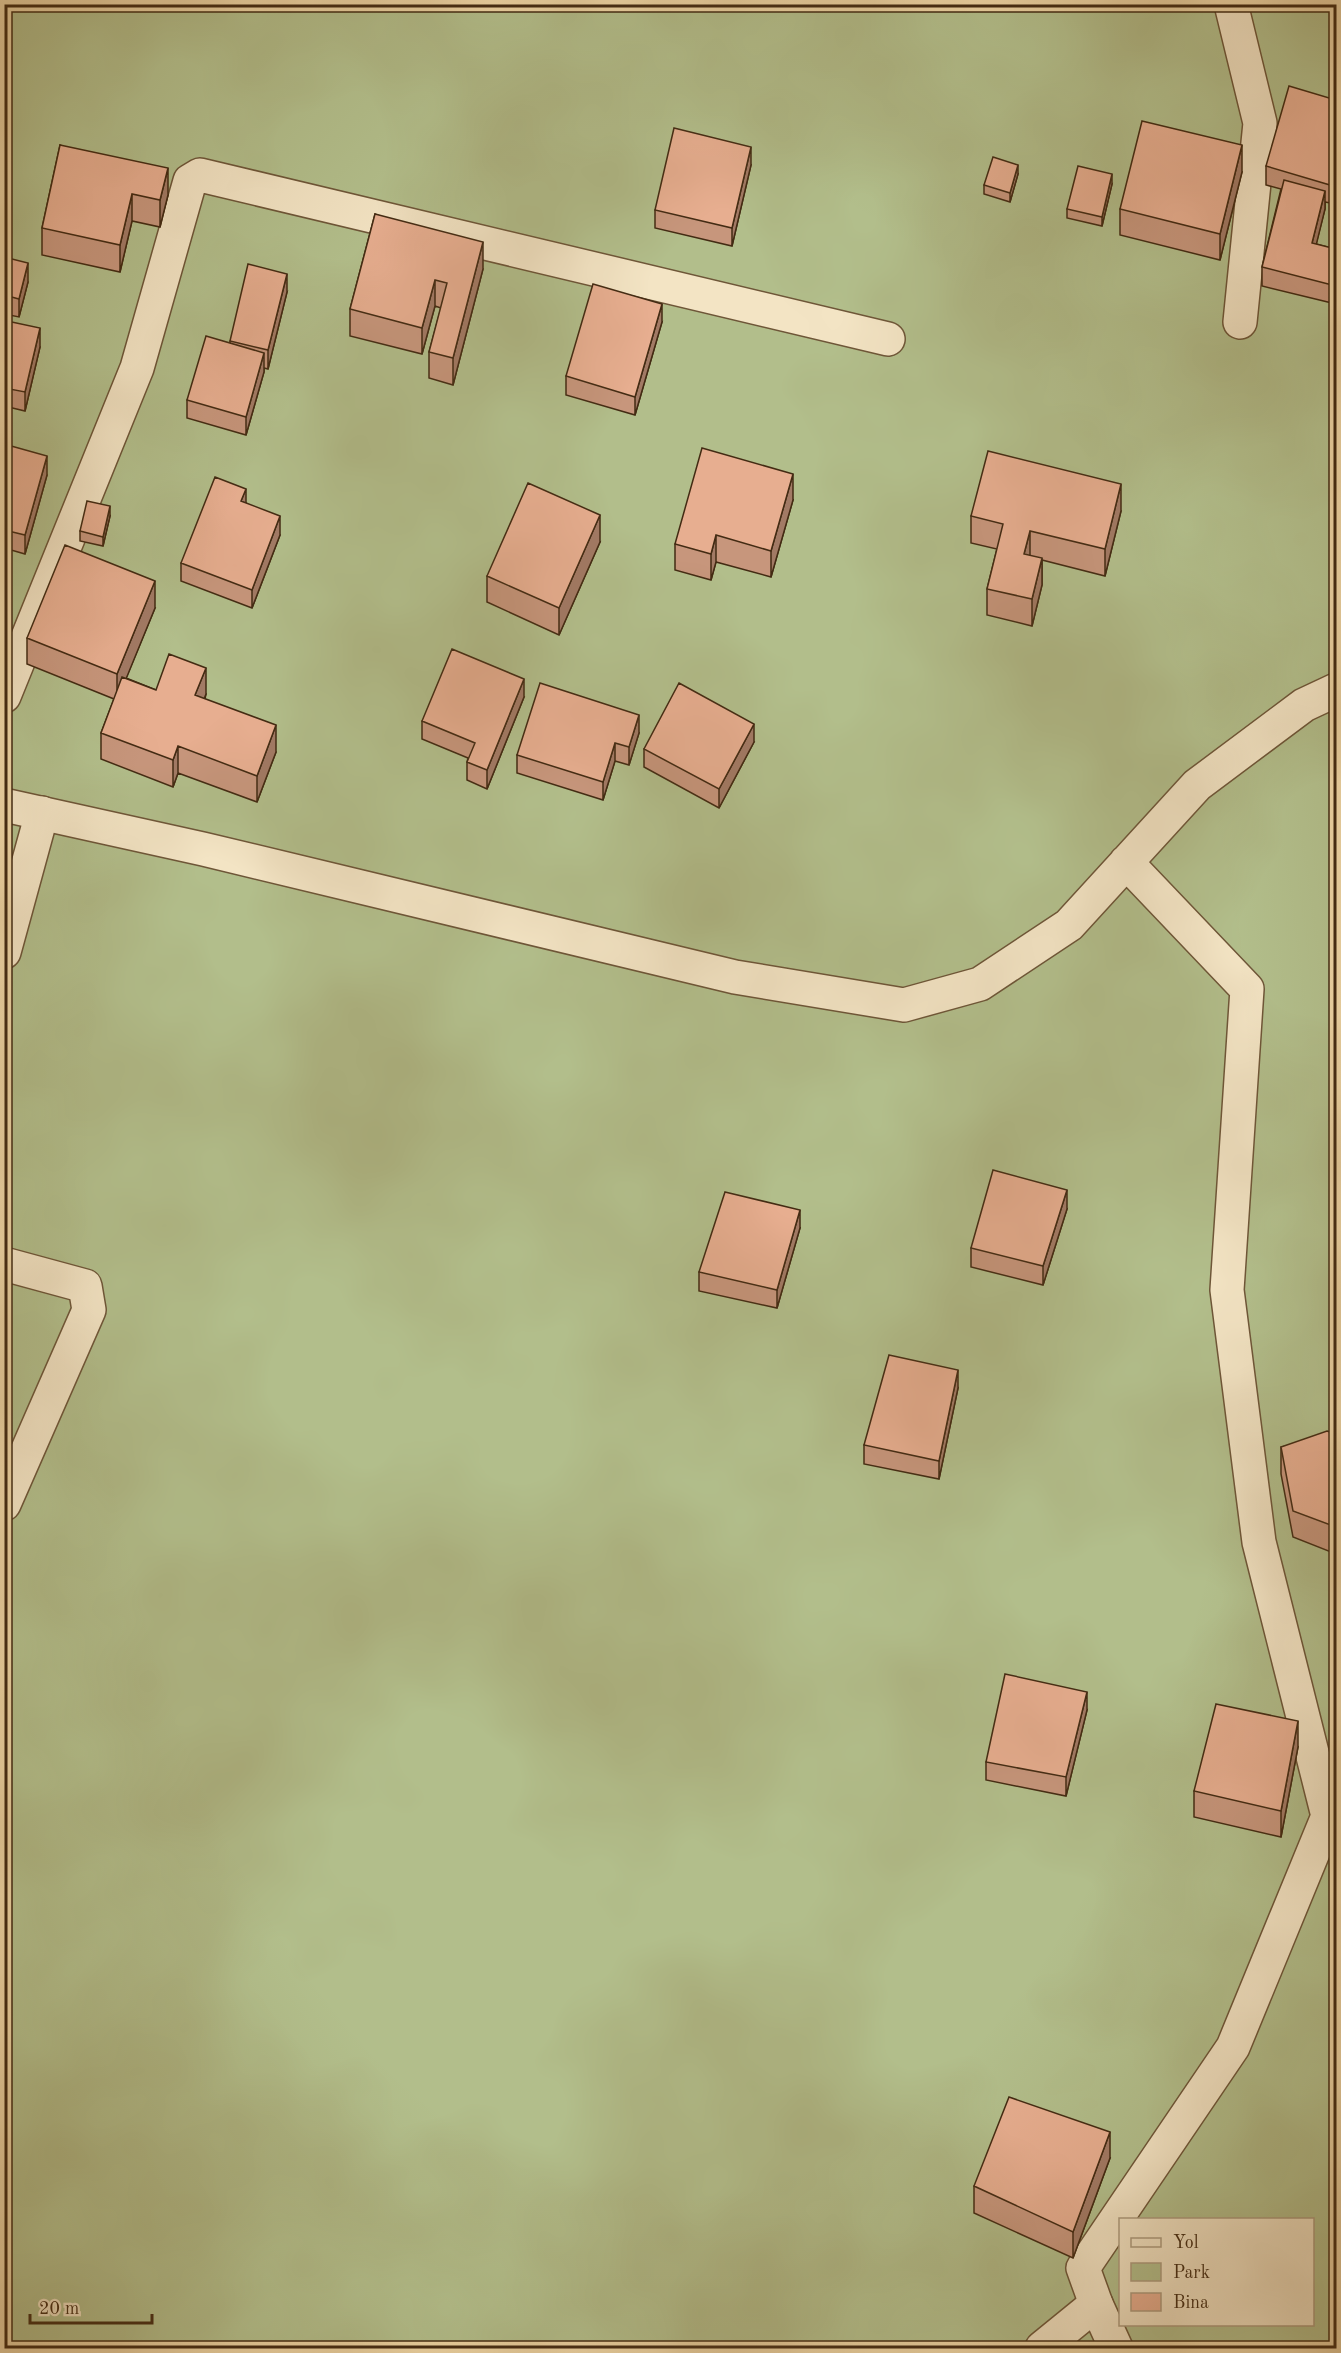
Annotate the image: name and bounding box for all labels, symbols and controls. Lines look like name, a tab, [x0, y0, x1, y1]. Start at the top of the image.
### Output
legend	[1119, 2218, 1314, 2326]
text: Yol	[1173, 2234, 1199, 2252]
text: Park	[1173, 2264, 1210, 2282]
scale bar	[30, 2287, 152, 2325]
text: Bina	[1173, 2294, 1209, 2312]
text: 20 m	[39, 2300, 79, 2318]

